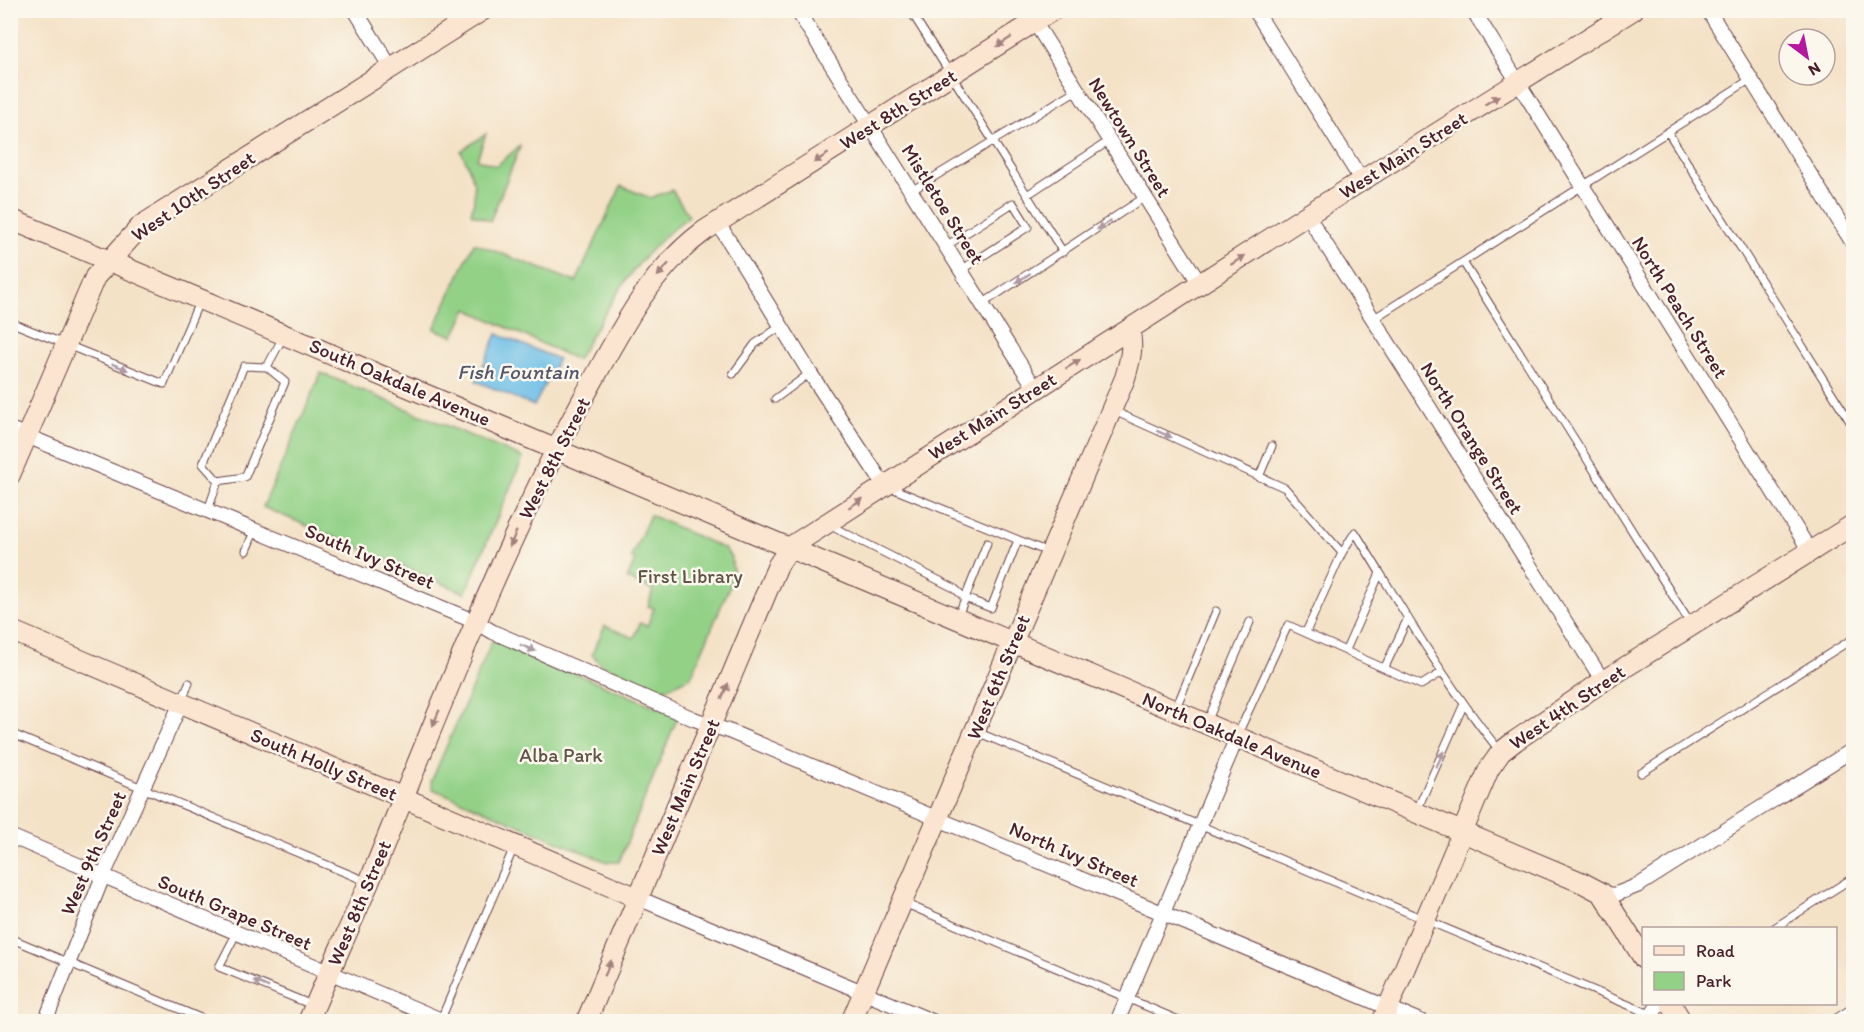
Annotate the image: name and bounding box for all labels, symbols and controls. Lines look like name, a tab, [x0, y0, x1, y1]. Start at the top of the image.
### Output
north arrow	[1777, 27, 1837, 87]
one-way arrow	[996, 36, 1012, 48]
text: N	[1805, 58, 1824, 80]
street label: West 8th Street	[835, 63, 961, 155]
street label: Newtown Street	[1084, 73, 1176, 201]
one-way arrow	[1483, 94, 1500, 105]
street label: West Main Street	[1334, 106, 1472, 204]
street label: Mistletoe Street	[896, 139, 990, 269]
street label: West 10th Street	[126, 146, 260, 246]
one-way arrow	[813, 152, 829, 163]
one-way arrow	[1096, 219, 1112, 230]
street label: North Peach Street	[1627, 232, 1734, 383]
one-way arrow	[1230, 254, 1246, 265]
one-way arrow	[657, 262, 670, 277]
one-way arrow	[1015, 272, 1031, 283]
street label: South Oakdale Avenue	[306, 333, 494, 431]
street label: North Orange Street	[1415, 357, 1529, 519]
water label: Fish Fountain	[457, 359, 580, 384]
one-way arrow	[1065, 359, 1082, 370]
one-way arrow	[111, 362, 129, 372]
street label: West Main Street	[923, 367, 1061, 465]
street label: West 8th Street	[513, 393, 595, 523]
one-way arrow	[1156, 429, 1174, 439]
one-way arrow	[847, 497, 864, 508]
street label: South Ivy Street	[302, 518, 438, 594]
one-way arrow	[508, 531, 518, 549]
park label: First Library	[637, 564, 743, 588]
street label: West 6th Street	[961, 611, 1035, 743]
one-way arrow	[519, 643, 537, 653]
street label: West 4th Street	[1504, 659, 1630, 755]
one-way arrow	[720, 682, 730, 700]
street label: North Oakdale Avenue	[1139, 686, 1325, 784]
one-way arrow	[431, 709, 440, 727]
street label: West Main Street	[645, 715, 725, 859]
street label: South Holly Street	[247, 722, 401, 806]
park label: Alba Park	[519, 743, 603, 767]
one-way arrow	[1435, 750, 1445, 768]
street label: West 9th Street	[55, 787, 131, 919]
street label: North Ivy Street	[1006, 816, 1143, 892]
street label: West 8th Street	[322, 837, 396, 969]
street label: South Grape Street	[155, 869, 315, 955]
legend	[1642, 927, 1837, 1005]
text: Road	[1696, 940, 1735, 962]
one-way arrow	[603, 958, 613, 976]
text: Park	[1696, 970, 1731, 992]
one-way arrow	[251, 979, 269, 989]

